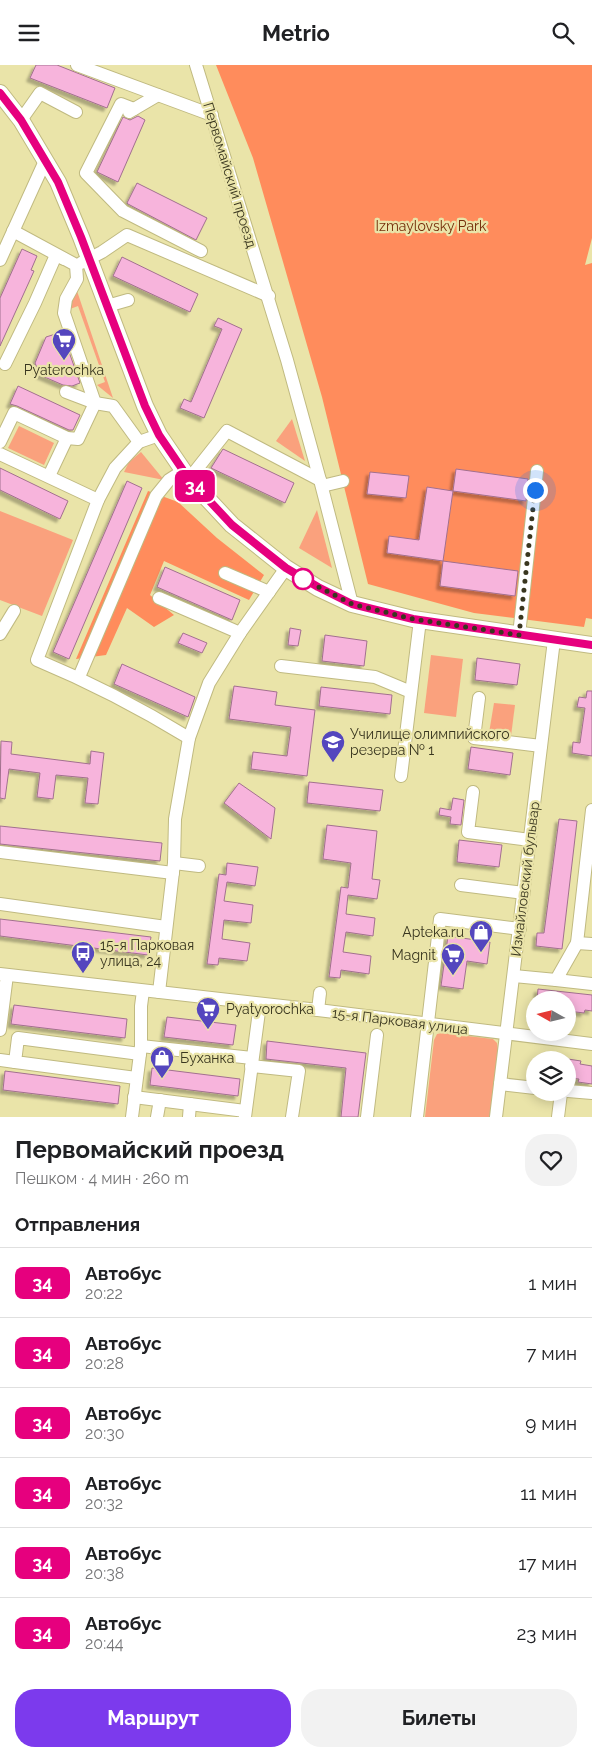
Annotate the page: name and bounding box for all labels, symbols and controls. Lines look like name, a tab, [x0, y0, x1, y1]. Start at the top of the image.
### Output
icon: menu	[15, 19, 43, 47]
icon: search	[549, 19, 577, 47]
text: Metrio	[262, 20, 330, 46]
street label: Первомайский проезд	[200, 100, 260, 250]
park label: Izmaylovsky Park	[376, 218, 487, 234]
supermarket icon: Pyaterochka	[51, 327, 77, 361]
place label: Pyaterochka	[24, 362, 104, 378]
line badge: 34	[172, 470, 218, 502]
text: 34	[185, 475, 205, 496]
your location	[523, 478, 548, 503]
unlabelled marker	[292, 568, 314, 590]
place label: Училище олимпийского резерва № 1	[350, 726, 510, 758]
school or university icon: Училище олимпийского резерва № 1	[320, 729, 346, 763]
street label: Измайловский бульвар	[508, 800, 543, 957]
shop icon: Apteka.ru	[468, 919, 494, 953]
place label: Apteka.ru	[402, 924, 464, 940]
place label: 15-я Парковая улица, 24	[100, 937, 194, 969]
bus stop icon: 15-я Парковая улица, 24	[70, 940, 96, 974]
supermarket icon: Magnit	[440, 942, 466, 976]
place label: Magnit	[392, 947, 436, 963]
north arrow	[526, 991, 576, 1041]
map controls	[526, 991, 576, 1101]
supermarket icon: Pyatyorochka	[195, 996, 221, 1030]
place label: Pyatyorochka	[226, 1001, 314, 1017]
street label: 15-я Парковая улица	[331, 1005, 469, 1037]
shop icon: Буханка	[149, 1045, 175, 1079]
place label: Буханка	[180, 1050, 234, 1066]
button: layers	[526, 1051, 576, 1101]
button: heart	[525, 1134, 577, 1186]
text: Первомайский проезд	[15, 1135, 284, 1164]
text: Пешком · 4 мин · 260 m	[15, 1169, 189, 1188]
text: Отправления	[15, 1213, 140, 1235]
text: Автобус	[85, 1262, 162, 1284]
text: 34	[32, 1272, 53, 1293]
text: 1 мин	[528, 1272, 577, 1294]
text: 20:22	[85, 1284, 123, 1303]
text: Автобус	[85, 1332, 162, 1354]
text: 34	[32, 1342, 53, 1363]
text: 7 мин	[526, 1342, 577, 1364]
text: 20:28	[85, 1354, 124, 1373]
text: Автобус	[85, 1402, 162, 1424]
text: 34	[32, 1412, 53, 1433]
text: 9 мин	[525, 1412, 577, 1434]
text: 20:30	[85, 1424, 124, 1443]
text: Автобус	[85, 1472, 162, 1494]
text: 34	[32, 1482, 53, 1503]
text: 11 мин	[520, 1482, 577, 1504]
text: 20:32	[85, 1494, 123, 1513]
text: Автобус	[85, 1542, 162, 1564]
text: 34	[32, 1552, 53, 1573]
text: 17 мин	[518, 1552, 577, 1574]
text: 20:38	[85, 1564, 124, 1583]
text: Автобус	[85, 1612, 162, 1634]
text: 34	[32, 1622, 53, 1643]
text: 23 мин	[516, 1622, 577, 1644]
text: 20:44	[85, 1634, 124, 1653]
button: Маршрут	[15, 1689, 291, 1747]
button: Билеты	[301, 1689, 577, 1747]

